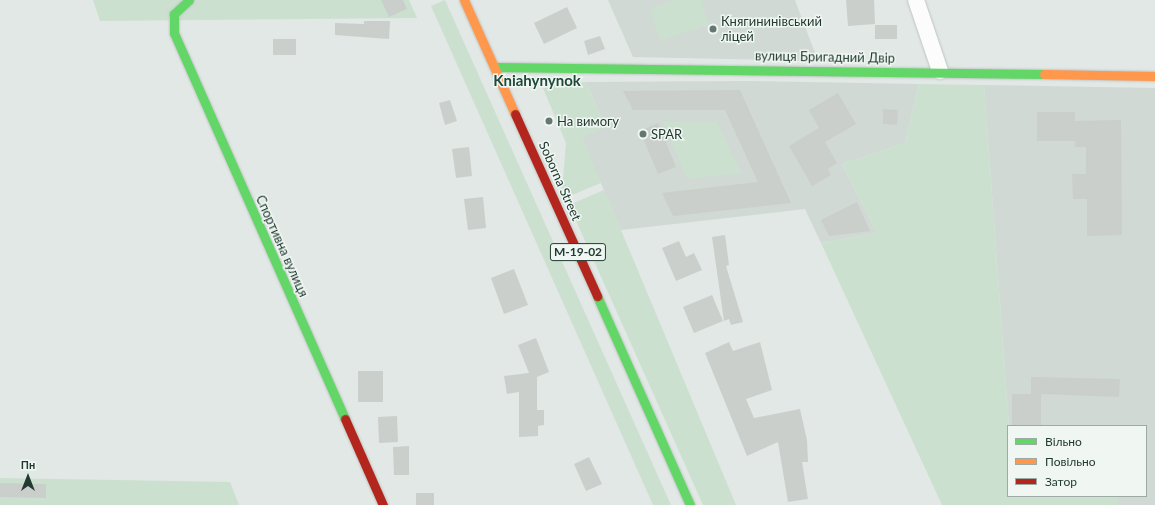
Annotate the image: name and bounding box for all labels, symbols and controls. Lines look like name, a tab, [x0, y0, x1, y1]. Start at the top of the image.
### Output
place label: Княгининівський ліцей	[721, 14, 822, 45]
marker: Княгининівський ліцей	[708, 24, 718, 34]
street label: вулиця Бригадний Двір	[755, 48, 895, 66]
district label: Kniahynynok	[493, 72, 581, 90]
place label: На вимогу	[557, 113, 619, 129]
marker: На вимогу	[544, 116, 554, 126]
place label: SPAR	[651, 126, 682, 142]
marker: SPAR	[638, 129, 648, 139]
street label: Soborna Street	[536, 139, 584, 223]
street label: Спортивна вулиця	[253, 193, 311, 299]
road number: М-19-02	[549, 242, 607, 262]
legend	[1007, 425, 1147, 497]
text: Вільно	[1045, 434, 1082, 449]
text: Повільно	[1045, 454, 1096, 469]
north arrow	[8, 457, 48, 497]
text: Пн	[21, 458, 35, 471]
text: Затор	[1045, 474, 1077, 489]

